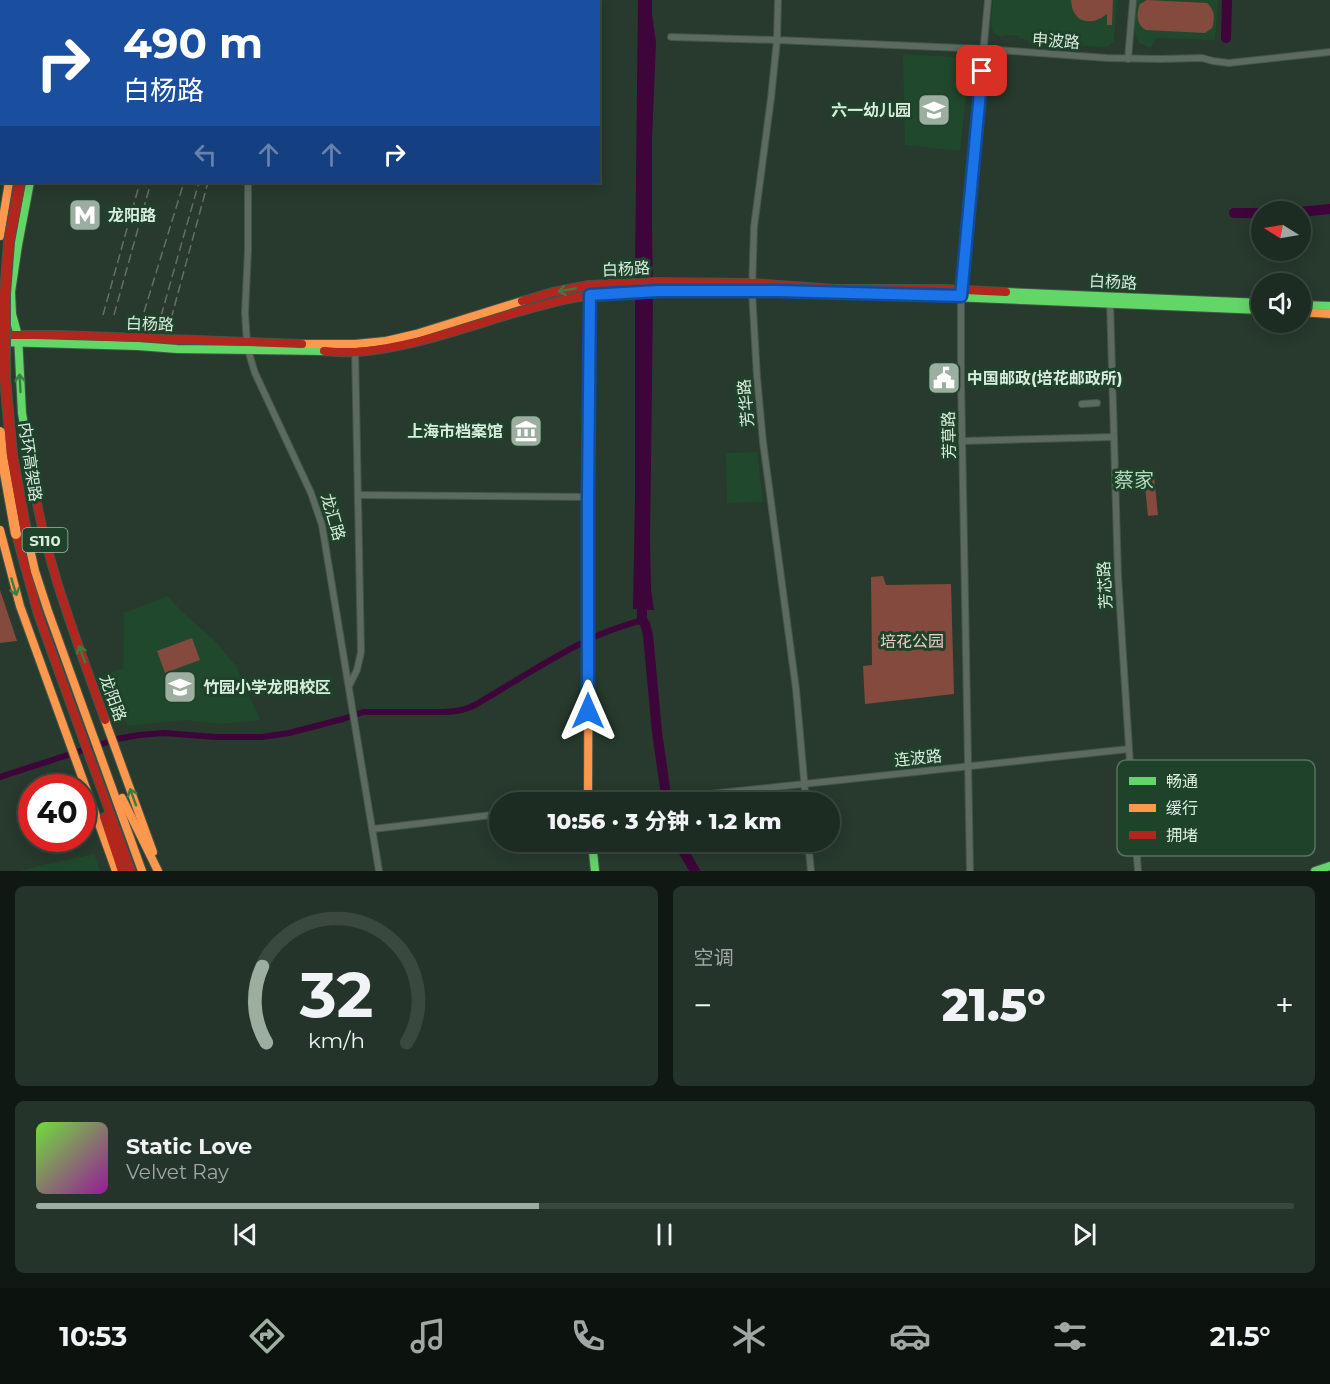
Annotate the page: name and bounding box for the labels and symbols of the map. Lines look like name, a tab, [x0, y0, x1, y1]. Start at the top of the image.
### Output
street label: 申波路	[1031, 30, 1081, 52]
pin	[956, 45, 1007, 96]
school or university icon: 六一幼儿园	[916, 92, 952, 128]
place label: 六一幼儿园	[831, 101, 911, 120]
metro station icon: 龙阳路	[67, 197, 103, 233]
north arrow	[1251, 201, 1311, 261]
place label: 龙阳路	[108, 206, 156, 225]
street label: 白杨路	[602, 258, 650, 280]
street label: 白杨路	[1089, 271, 1137, 293]
one-way arrow	[557, 285, 577, 296]
street label: 白杨路	[126, 314, 174, 334]
public building icon: 中国邮政(培花邮政所)	[926, 360, 962, 396]
place label: 中国邮政(培花邮政所)	[967, 369, 1122, 388]
one-way arrow	[15, 374, 26, 394]
street label: 芳华路	[734, 378, 758, 428]
street label: 芳草路	[939, 411, 959, 459]
museum icon: 上海市档案馆	[508, 413, 544, 449]
street label: 内环高架路	[15, 421, 45, 503]
place label: 上海市档案馆	[407, 422, 503, 441]
district label: 蔡家	[1114, 468, 1154, 492]
street label: 龙汇路	[317, 491, 349, 543]
road number: S110	[22, 528, 68, 552]
street label: 芳芯路	[1094, 561, 1116, 609]
one-way arrow	[9, 577, 20, 596]
park label: 培花公园	[880, 632, 944, 651]
one-way arrow	[75, 645, 86, 664]
school or university icon: 竹园小学龙阳校区	[162, 669, 198, 705]
street label: 龙阳路	[96, 672, 130, 724]
place label: 竹园小学龙阳校区	[203, 678, 331, 697]
position arrow	[556, 679, 620, 743]
street label: 连波路	[893, 746, 943, 770]
legend	[1117, 760, 1315, 856]
text: 畅通	[1166, 772, 1198, 791]
speed limit sign: 40	[18, 774, 96, 852]
one-way arrow	[127, 788, 138, 806]
text: 缓行	[1166, 799, 1198, 818]
text: 拥堵	[1166, 826, 1198, 845]

